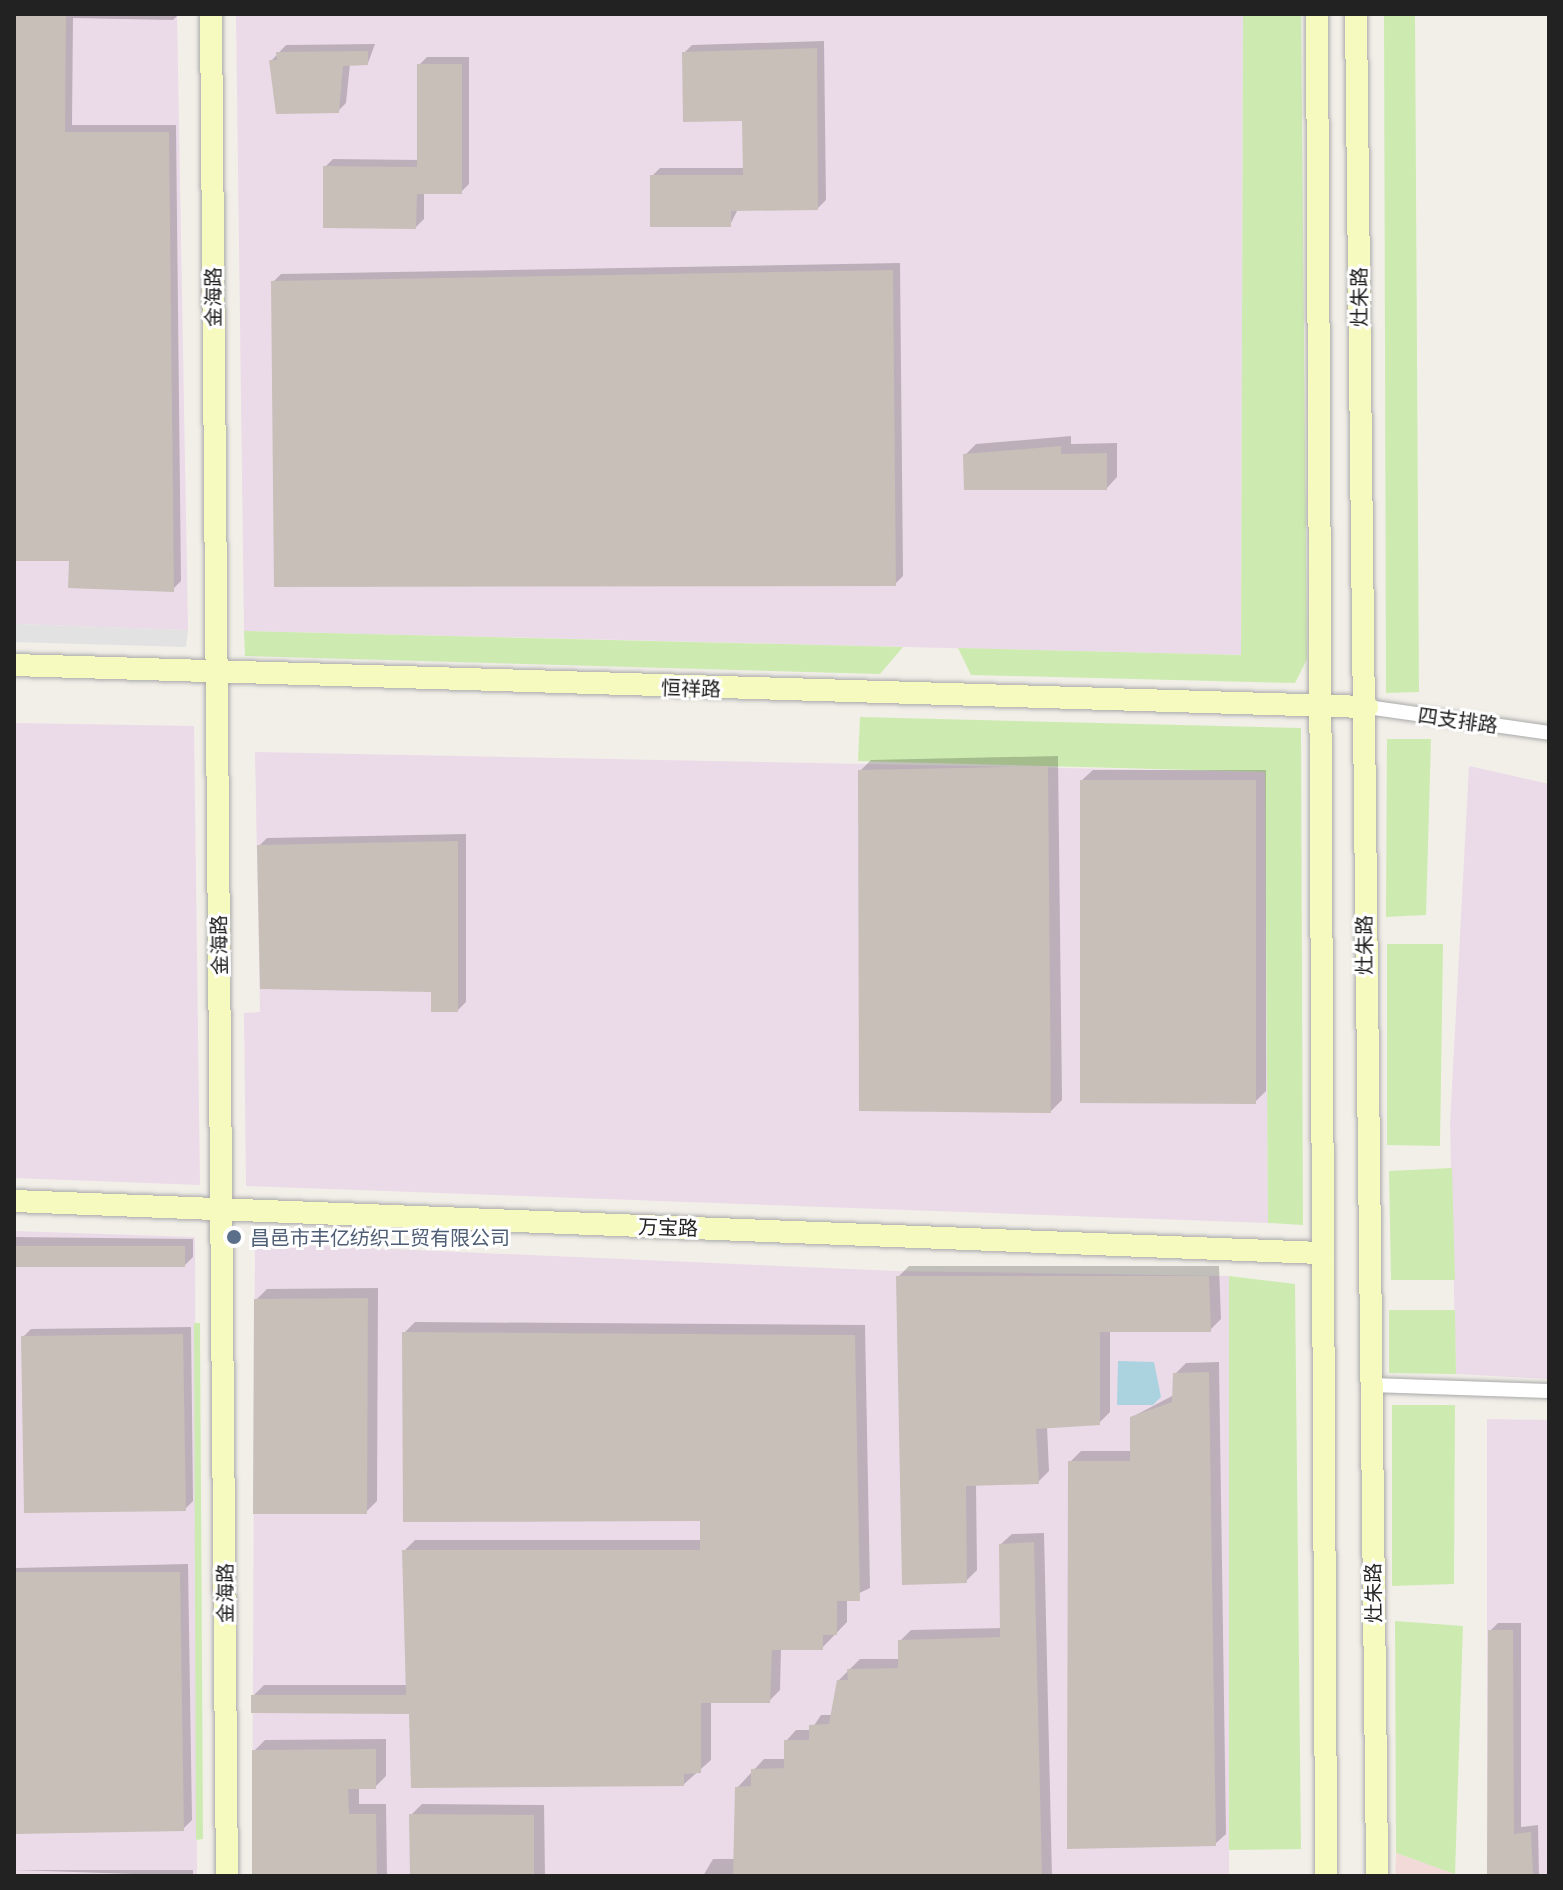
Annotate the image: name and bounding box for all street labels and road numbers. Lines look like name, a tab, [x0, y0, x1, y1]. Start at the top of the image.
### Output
street label: 金海路	[201, 267, 225, 327]
street label: 灶朱路	[1347, 267, 1371, 327]
street label: 恒祥路	[661, 675, 721, 701]
street label: 四支排路	[1417, 703, 1499, 737]
street label: 金海路	[206, 915, 232, 975]
street label: 灶朱路	[1352, 915, 1376, 975]
street label: 万宝路	[638, 1214, 698, 1240]
street label: 金海路	[213, 1563, 237, 1623]
street label: 灶朱路	[1360, 1563, 1386, 1623]

